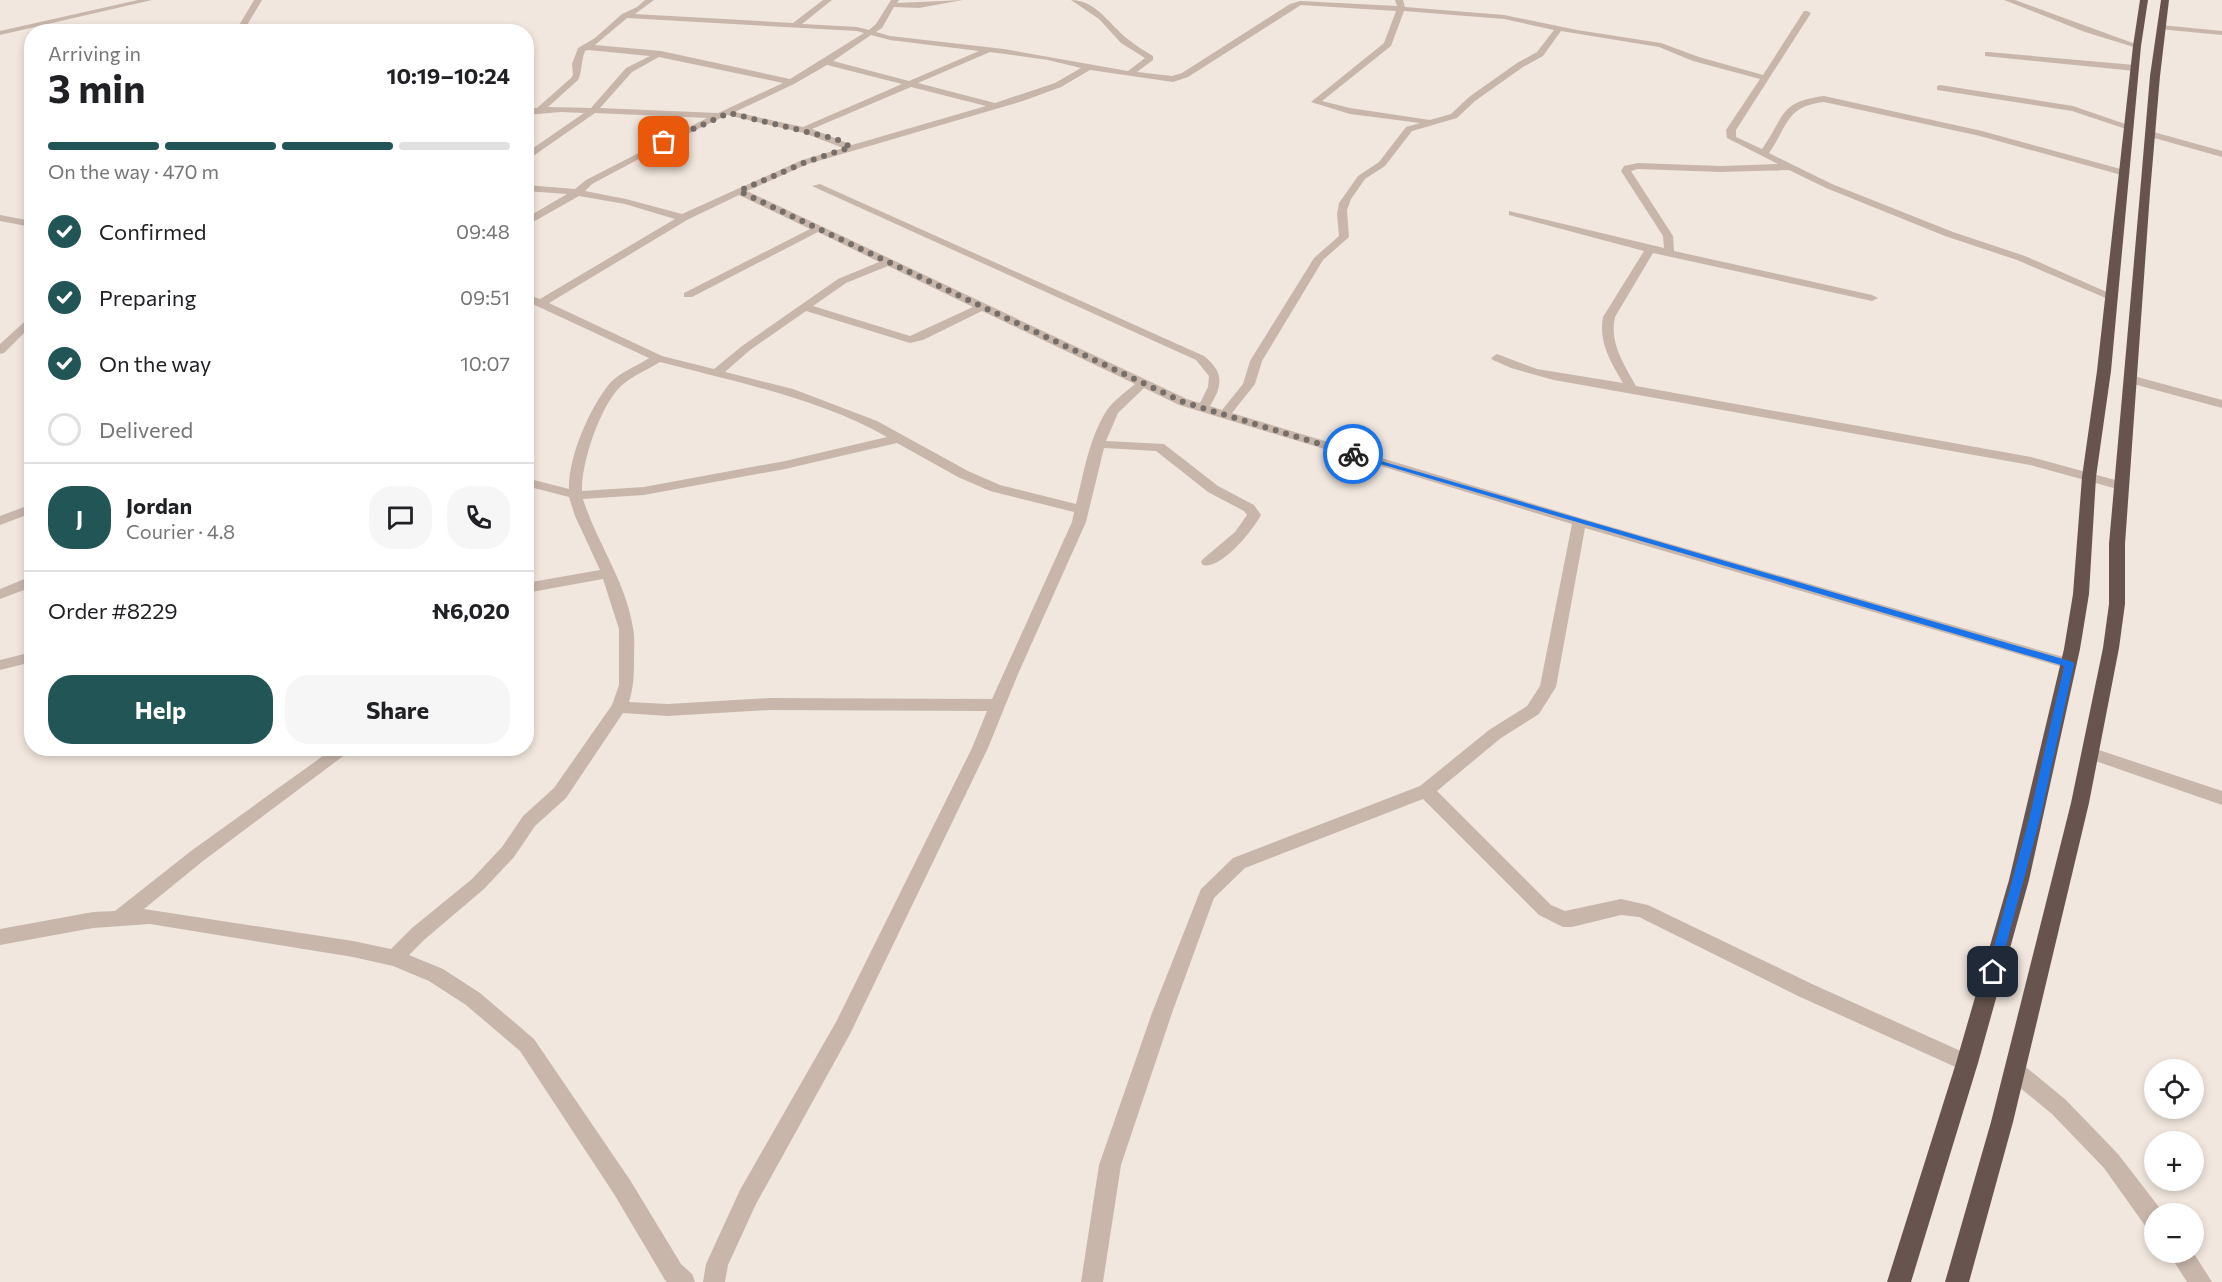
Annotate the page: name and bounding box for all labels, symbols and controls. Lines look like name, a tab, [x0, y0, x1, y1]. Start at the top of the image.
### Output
text: Arriving in	[48, 41, 141, 65]
text: 10:19–10:24	[386, 62, 510, 89]
text: 3 min	[48, 63, 146, 111]
pin	[638, 116, 689, 167]
icon: bag	[647, 125, 680, 158]
text: On the way · 470 m	[48, 159, 219, 183]
icon: check	[48, 215, 81, 248]
text: Confirmed	[99, 218, 206, 245]
text: 09:48	[456, 219, 510, 243]
icon: check	[48, 281, 81, 314]
text: Preparing	[99, 284, 196, 311]
text: 09:51	[460, 285, 510, 309]
icon: check	[48, 347, 81, 380]
text: On the way	[99, 350, 211, 377]
text: 10:07	[460, 351, 510, 375]
text: Delivered	[99, 416, 193, 443]
courier	[1323, 424, 1383, 484]
icon: bike	[1337, 438, 1370, 471]
button: chat	[369, 486, 432, 549]
button: phone	[447, 486, 510, 549]
text: Jordan	[126, 492, 192, 519]
text: J	[76, 504, 83, 531]
text: Courier · 4.8	[126, 519, 235, 543]
text: Order #8229	[48, 597, 178, 624]
text: ₦6,020	[432, 597, 510, 624]
button: Help	[48, 675, 273, 744]
button: Share	[285, 675, 510, 744]
pin	[1967, 946, 2018, 997]
icon: home	[1976, 955, 2009, 988]
map controls	[2144, 1059, 2204, 1263]
button: locate	[2144, 1059, 2204, 1119]
button: +	[2144, 1131, 2204, 1191]
button: −	[2144, 1203, 2204, 1263]

